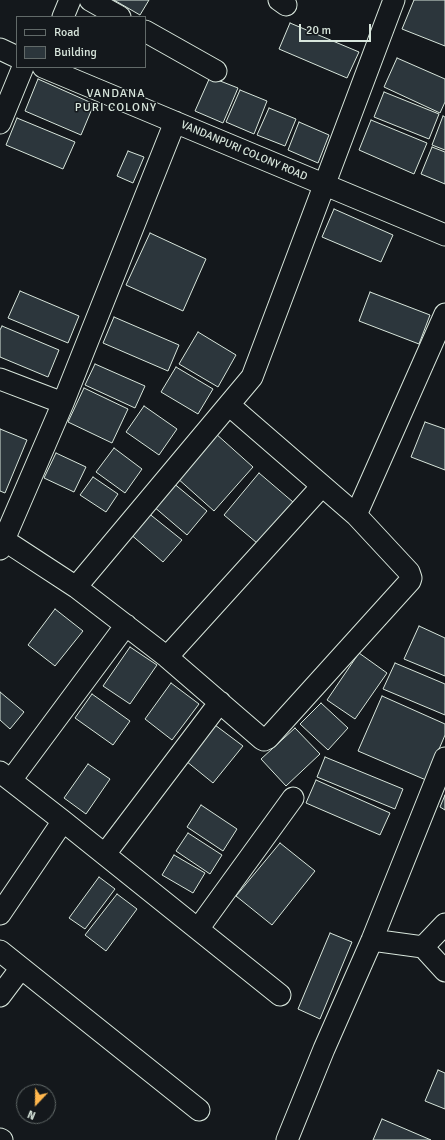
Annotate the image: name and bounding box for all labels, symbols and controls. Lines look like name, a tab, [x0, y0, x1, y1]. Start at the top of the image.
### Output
legend	[16, 16, 146, 68]
scale bar	[301, 16, 373, 42]
text: 20 m	[306, 23, 331, 38]
text: Road	[54, 25, 80, 40]
text: Building	[54, 45, 97, 60]
district label: VANDANA PURI COLONY	[75, 87, 157, 115]
street label: VANDANPURI COLONY ROAD	[179, 118, 309, 184]
north arrow	[16, 1084, 56, 1124]
text: N	[26, 1107, 38, 1122]

